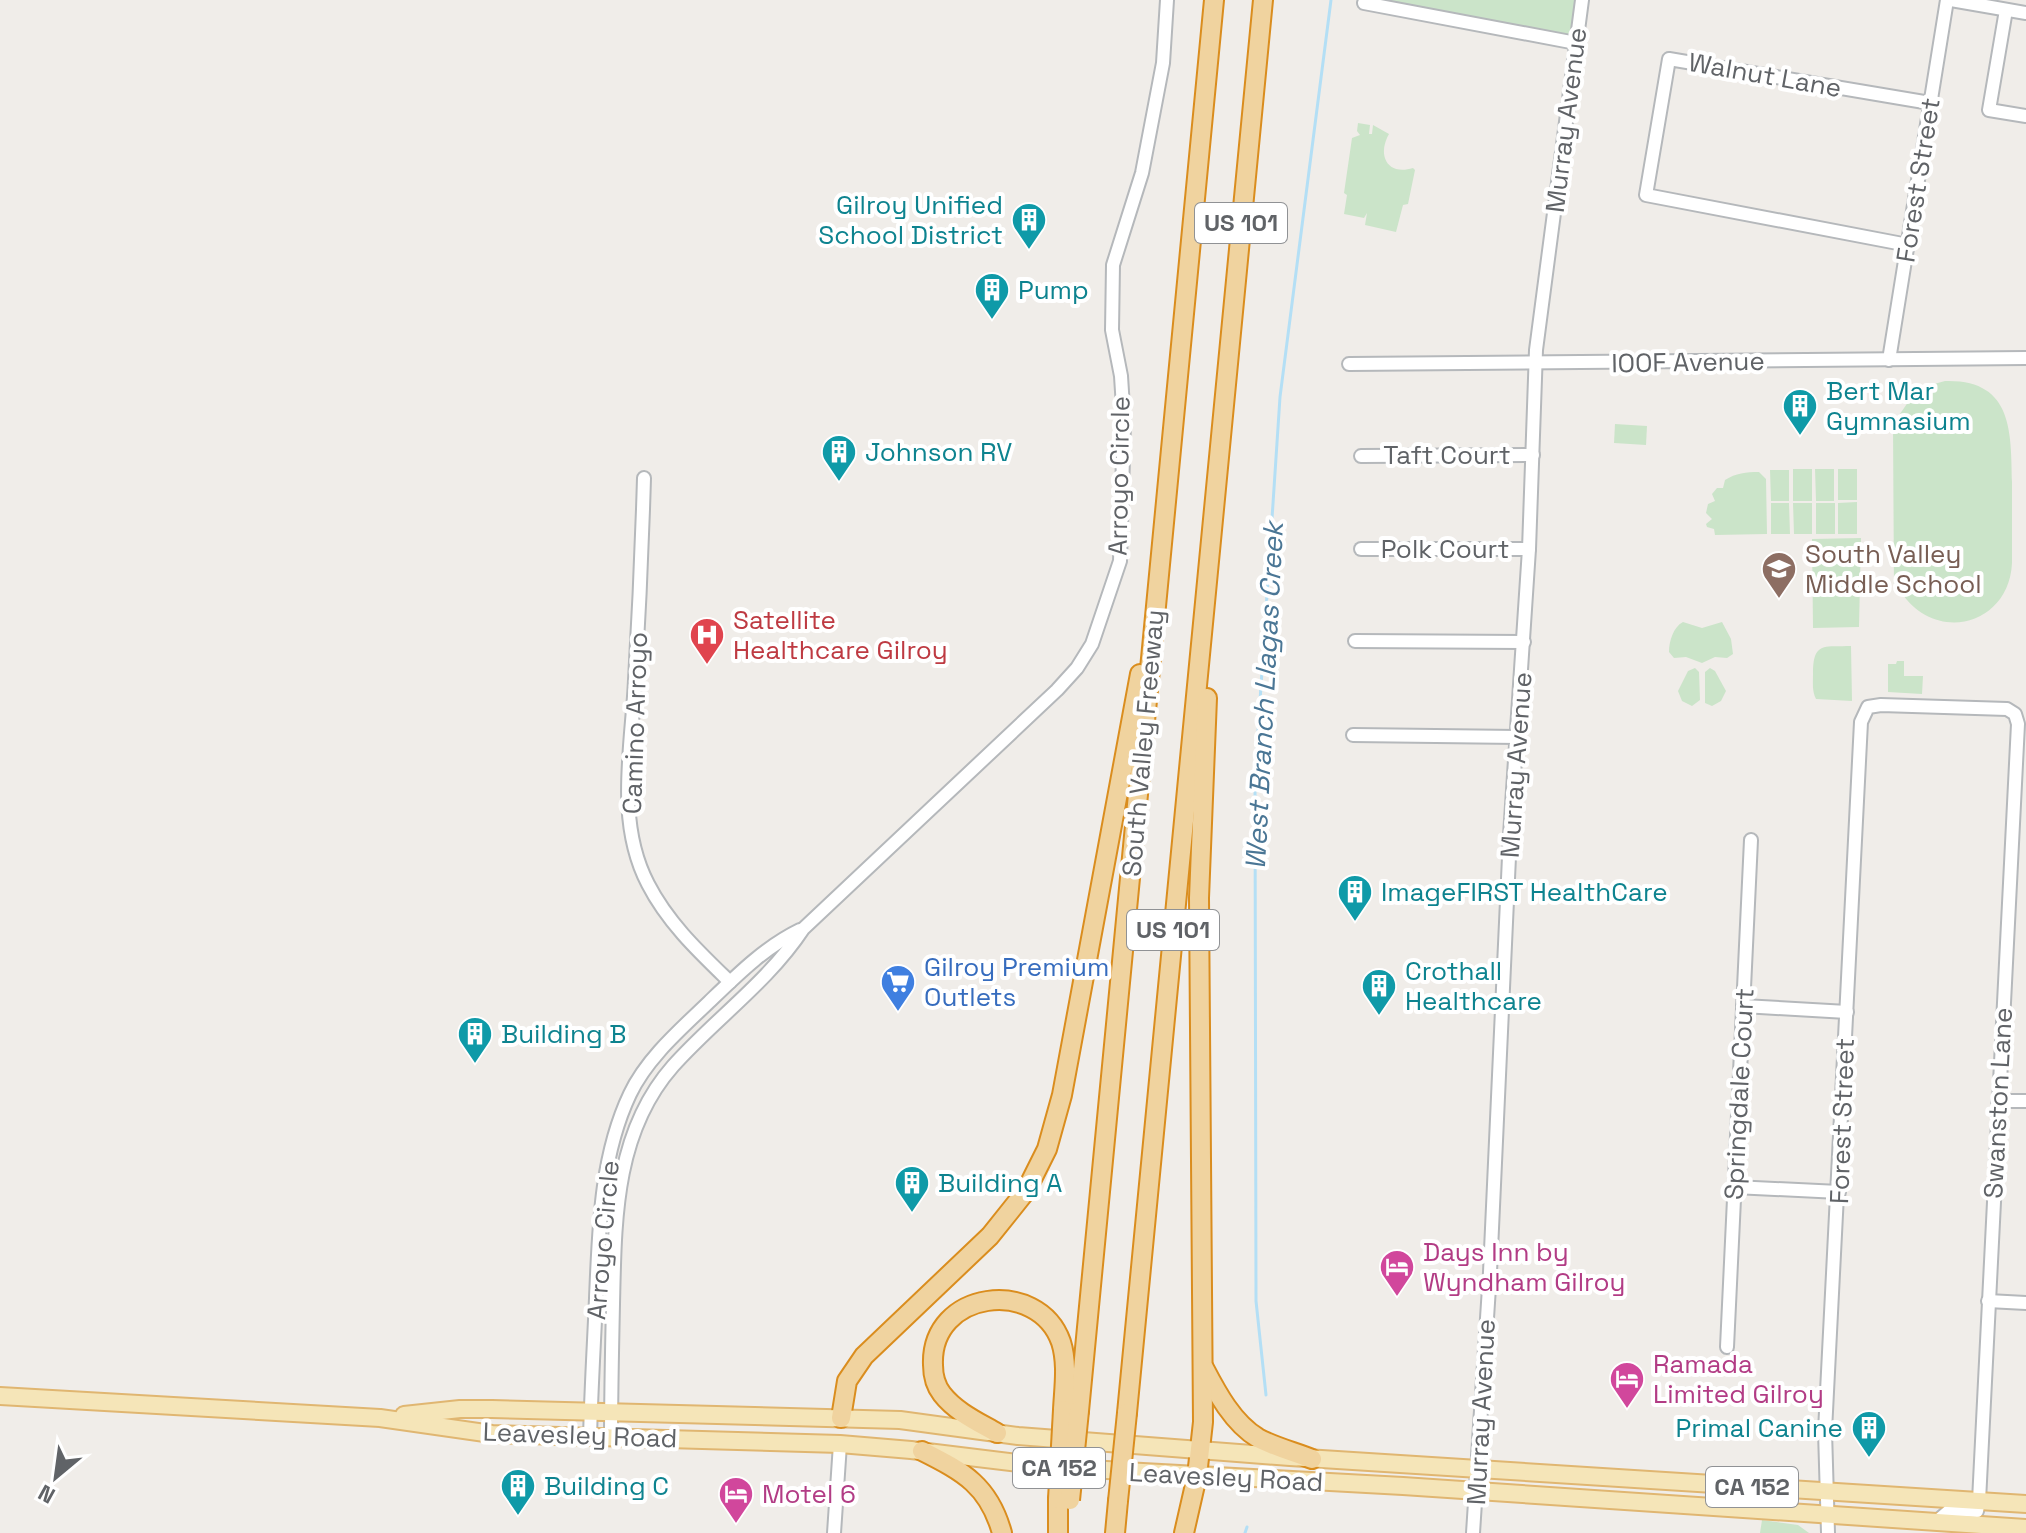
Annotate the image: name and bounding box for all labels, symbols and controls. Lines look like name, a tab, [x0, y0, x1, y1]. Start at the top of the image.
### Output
street label: Murray Avenue	[1538, 25, 1594, 215]
street label: Walnut Lane	[1686, 45, 1844, 105]
street label: Forest Street	[1888, 95, 1948, 265]
place label: Gilroy Unified School District	[818, 188, 1003, 252]
building icon: Gilroy Unified School District	[1010, 201, 1048, 251]
road number: US 101	[1195, 203, 1287, 243]
building icon: Pump	[973, 271, 1011, 321]
place label: Pump	[1018, 273, 1089, 307]
street label: IOOF Avenue	[1611, 344, 1765, 380]
place label: Bert Mar Gymnasium	[1826, 374, 1971, 438]
building icon: Bert Mar Gymnasium	[1781, 387, 1819, 437]
street label: Arroyo Circle	[1101, 396, 1137, 556]
building icon: Johnson RV	[820, 433, 858, 483]
place label: Johnson RV	[865, 435, 1012, 469]
street label: Taft Court	[1383, 438, 1511, 472]
water label: West Branch Llagas Creek	[1237, 518, 1291, 871]
street label: Polk Court	[1381, 532, 1509, 566]
place label: South Valley Middle School	[1805, 537, 1982, 601]
school or university icon: South Valley Middle School	[1760, 550, 1798, 600]
place label: Satellite Healthcare Gilroy	[733, 603, 948, 667]
street label: South Valley Freeway	[1114, 608, 1172, 878]
hospital icon: Satellite Healthcare Gilroy	[688, 616, 726, 666]
street label: Camino Arroyo	[615, 631, 655, 815]
street label: Murray Avenue	[1493, 671, 1539, 859]
building icon: ImageFIRST HealthCare	[1336, 873, 1374, 923]
place label: ImageFIRST HealthCare	[1381, 875, 1668, 909]
road number: US 101	[1127, 910, 1219, 950]
place label: Gilroy Premium Outlets	[924, 950, 1109, 1014]
place label: Crothall Healthcare	[1405, 954, 1542, 1018]
supermarket icon: Gilroy Premium Outlets	[879, 963, 917, 1013]
building icon: Crothall Healthcare	[1360, 967, 1398, 1017]
street label: Springdale Court	[1716, 987, 1762, 1201]
street label: Swanston Lane	[1976, 1006, 2020, 1200]
building icon: Building B	[456, 1015, 494, 1065]
place label: Building B	[501, 1017, 626, 1051]
street label: Forest Street	[1822, 1037, 1862, 1205]
street label: Arroyo Circle	[579, 1159, 627, 1321]
building icon: Building A	[893, 1164, 931, 1214]
place label: Building A	[938, 1166, 1062, 1200]
place label: Days Inn by Wyndham Gilroy	[1423, 1235, 1625, 1299]
hotel icon: Days Inn by Wyndham Gilroy	[1378, 1248, 1416, 1298]
street label: Murray Avenue	[1459, 1318, 1503, 1506]
place label: Ramada Limited Gilroy	[1653, 1347, 1824, 1411]
hotel icon: Ramada Limited Gilroy	[1608, 1360, 1646, 1410]
building icon: Primal Canine	[1850, 1409, 1888, 1459]
place label: Primal Canine	[1676, 1411, 1843, 1445]
street label: Leavesley Road	[482, 1415, 678, 1455]
north arrow	[16, 1437, 96, 1517]
road number: CA 152	[1013, 1448, 1105, 1488]
street label: Leavesley Road	[1128, 1455, 1324, 1499]
building icon: Building C	[499, 1467, 537, 1517]
road number: CA 152	[1706, 1467, 1798, 1507]
place label: Building C	[544, 1469, 669, 1503]
hotel icon: Motel 6	[717, 1475, 755, 1525]
place label: Motel 6	[762, 1477, 856, 1511]
text: N	[33, 1479, 60, 1510]

